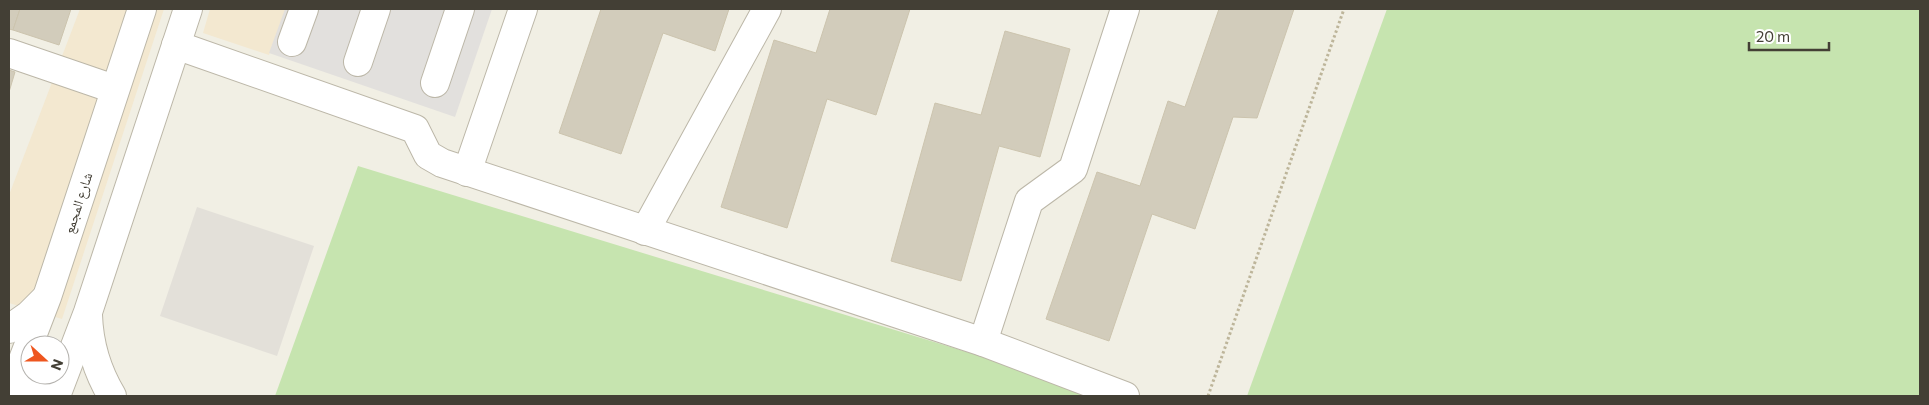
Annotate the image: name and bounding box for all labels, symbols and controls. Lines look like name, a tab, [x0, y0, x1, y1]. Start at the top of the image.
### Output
scale bar	[1749, 20, 1829, 52]
text: 20 m	[1756, 27, 1790, 45]
street label: شارع المجمع	[60, 170, 97, 236]
north arrow	[20, 335, 70, 385]
text: N	[48, 357, 67, 373]

